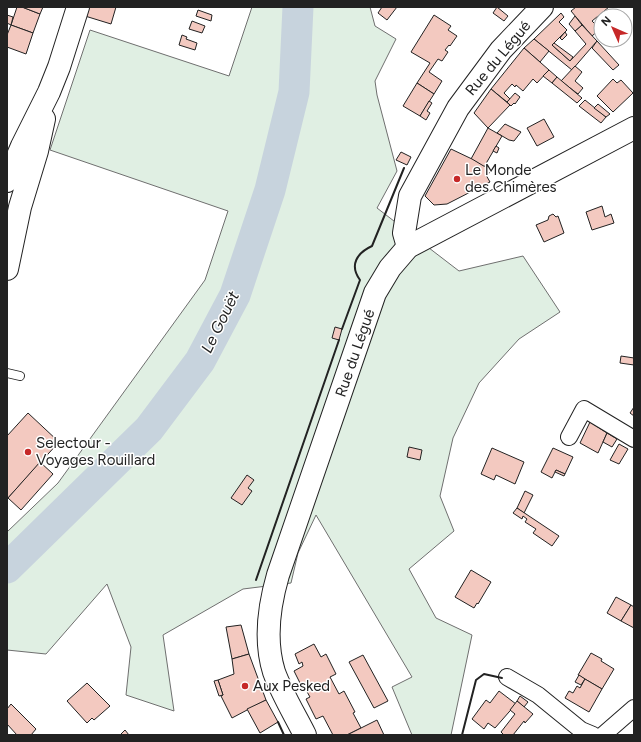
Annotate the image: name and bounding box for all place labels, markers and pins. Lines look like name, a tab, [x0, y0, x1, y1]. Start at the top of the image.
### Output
place label: Le Monde des Chimères	[465, 161, 557, 196]
marker: Le Monde des Chimères	[452, 174, 462, 184]
place label: Selectour - Voyages Rouillard	[36, 434, 155, 469]
marker: Selectour - Voyages Rouillard	[23, 447, 33, 457]
place label: Aux Pesked	[253, 677, 330, 695]
marker: Aux Pesked	[240, 681, 250, 691]

